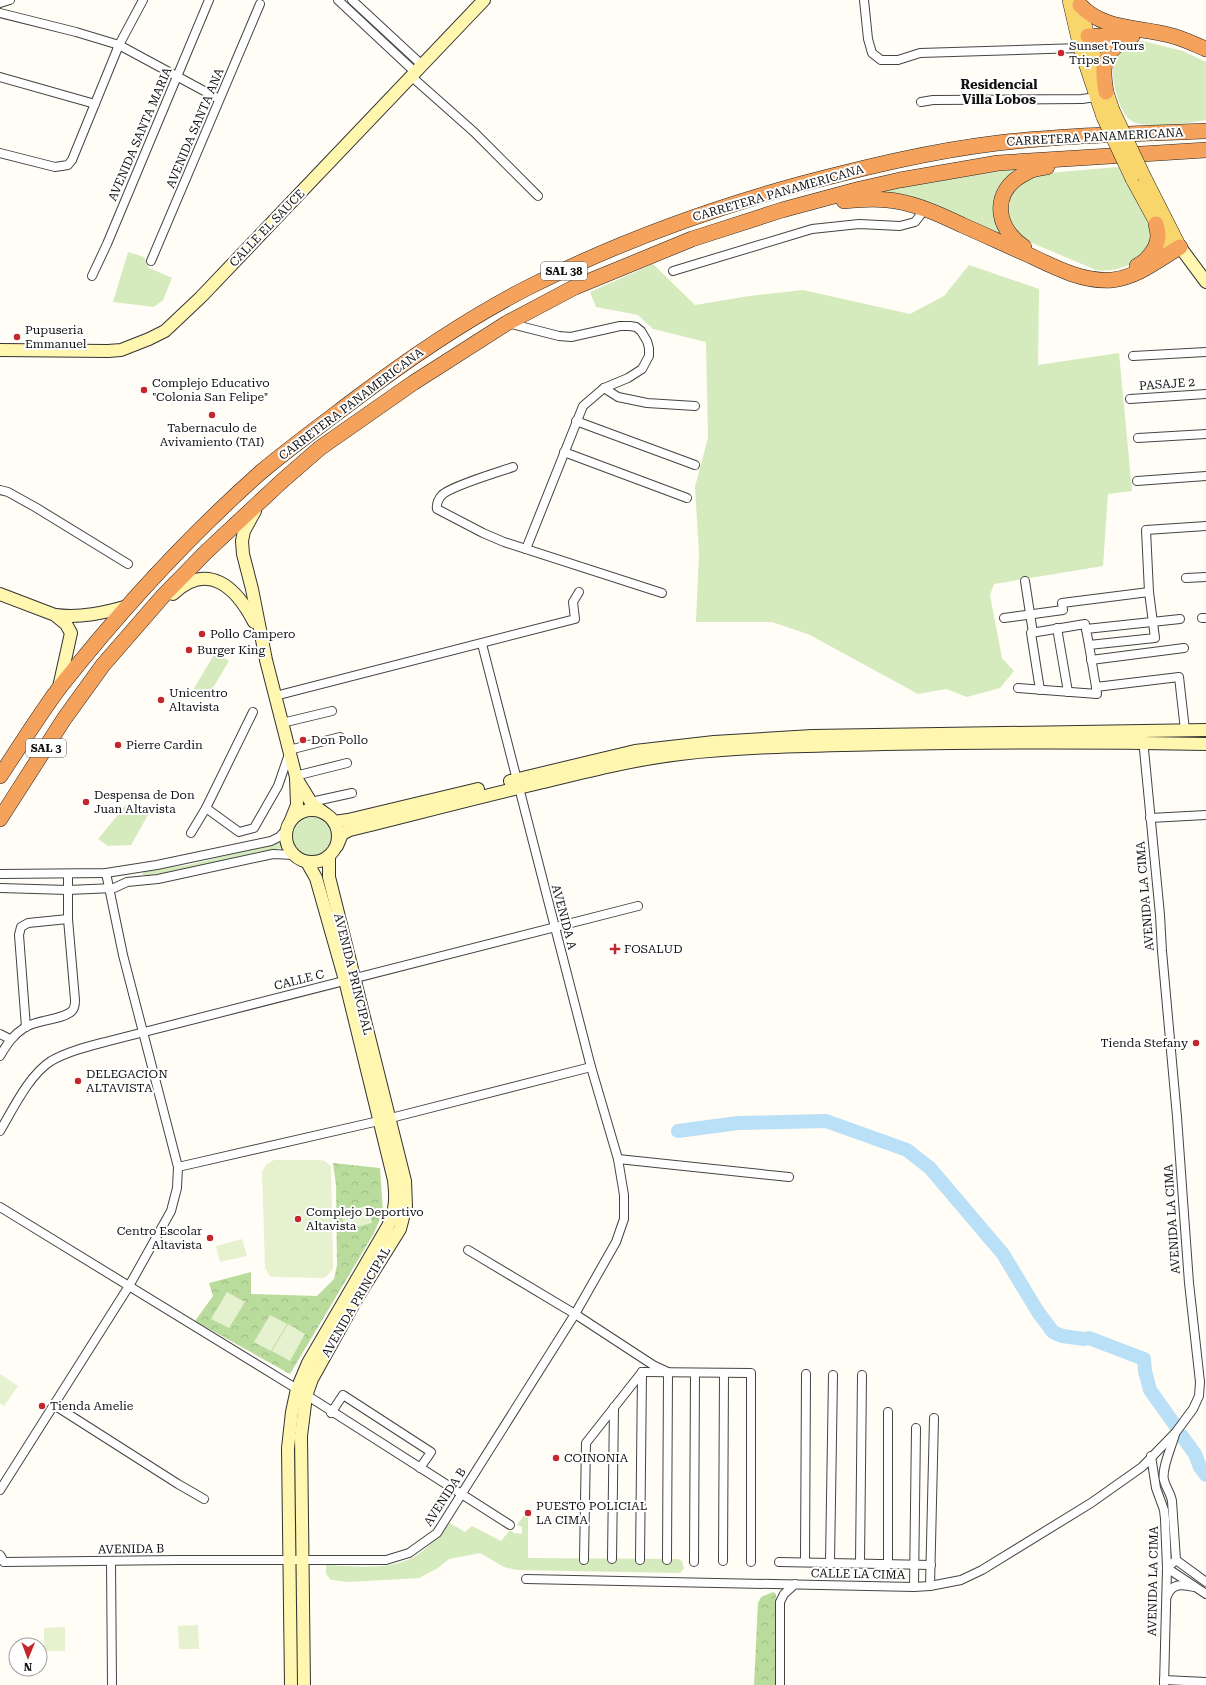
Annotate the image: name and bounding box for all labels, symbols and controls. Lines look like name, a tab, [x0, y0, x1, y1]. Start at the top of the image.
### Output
place label: Sunset Tours Trips Sv	[1069, 39, 1144, 67]
marker: Sunset Tours Trips Sv	[1056, 48, 1066, 58]
street label: AVENIDA SANTA MARIA	[105, 65, 175, 203]
street label: AVENIDA SANTA ANA	[163, 65, 227, 190]
district label: Residencial Villa Lobos	[961, 77, 1038, 107]
street label: CARRETERA PANAMERICANA	[1006, 125, 1184, 149]
street label: CARRETERA PANAMERICANA	[691, 162, 866, 224]
street label: CALLE EL SAUCE	[227, 186, 307, 270]
road number: SAL 38	[541, 262, 587, 280]
place label: Pupuseria Emmanuel	[25, 323, 87, 351]
marker: Pupuseria Emmanuel	[12, 332, 22, 342]
street label: CARRETERA PANAMERICANA	[276, 345, 426, 463]
street label: PASAJE 2	[1139, 375, 1196, 393]
place label: Complejo Educativo "Colonia San Felipe"	[152, 376, 270, 404]
marker: Complejo Educativo "Colonia San Felipe"	[139, 385, 149, 395]
marker: Tabernaculo de Avivamiento (TAI)	[207, 410, 217, 420]
place label: Tabernaculo de Avivamiento (TAI)	[160, 421, 264, 449]
place label: Pollo Campero	[210, 627, 295, 641]
marker: Pollo Campero	[197, 629, 207, 639]
place label: Burger King	[197, 643, 266, 657]
marker: Burger King	[184, 645, 194, 655]
place label: Unicentro Altavista	[169, 686, 228, 714]
marker: Unicentro Altavista	[156, 695, 166, 705]
place label: Don Pollo	[311, 733, 368, 747]
marker: Don Pollo	[298, 735, 308, 745]
place label: Pierre Cardin	[126, 738, 203, 752]
road number: SAL 3	[26, 739, 66, 757]
marker: Pierre Cardin	[113, 740, 123, 750]
place label: Despensa de Don Juan Altavista	[94, 788, 195, 816]
marker: Despensa de Don Juan Altavista	[81, 797, 91, 807]
street label: AVENIDA LA CIMA	[1133, 840, 1157, 951]
street label: AVENIDA A	[549, 883, 580, 952]
street label: AVENIDA PRINCIPAL	[331, 912, 375, 1036]
place label: FOSALUD	[624, 942, 683, 956]
marker: FOSALUD	[609, 943, 621, 955]
street label: CALLE C	[272, 967, 326, 993]
place label: Tienda Stefany	[1101, 1036, 1189, 1050]
marker: Tienda Stefany	[1191, 1038, 1201, 1048]
place label: DELEGACION ALTAVISTA	[86, 1067, 168, 1095]
marker: DELEGACION ALTAVISTA	[73, 1076, 83, 1086]
street label: AVENIDA LA CIMA	[1161, 1163, 1183, 1274]
place label: Complejo Deportivo Altavista	[306, 1205, 424, 1233]
marker: Complejo Deportivo Altavista	[293, 1214, 303, 1224]
place label: Centro Escolar Altavista	[117, 1224, 202, 1252]
marker: Centro Escolar Altavista	[205, 1233, 215, 1243]
street label: AVENIDA PRINCIPAL	[319, 1245, 393, 1359]
place label: Tienda Amelie	[50, 1399, 134, 1413]
marker: Tienda Amelie	[37, 1401, 47, 1411]
place label: COINONIA	[564, 1451, 629, 1465]
marker: COINONIA	[551, 1453, 561, 1463]
street label: AVENIDA B	[421, 1465, 469, 1529]
place label: PUESTO POLICIAL LA CIMA	[536, 1499, 647, 1527]
marker: PUESTO POLICIAL LA CIMA	[523, 1508, 533, 1518]
street label: AVENIDA LA CIMA	[1145, 1525, 1161, 1636]
street label: AVENIDA B	[98, 1541, 164, 1557]
street label: CALLE LA CIMA	[811, 1566, 906, 1582]
north arrow	[8, 1637, 48, 1677]
text: N	[23, 1660, 32, 1673]

